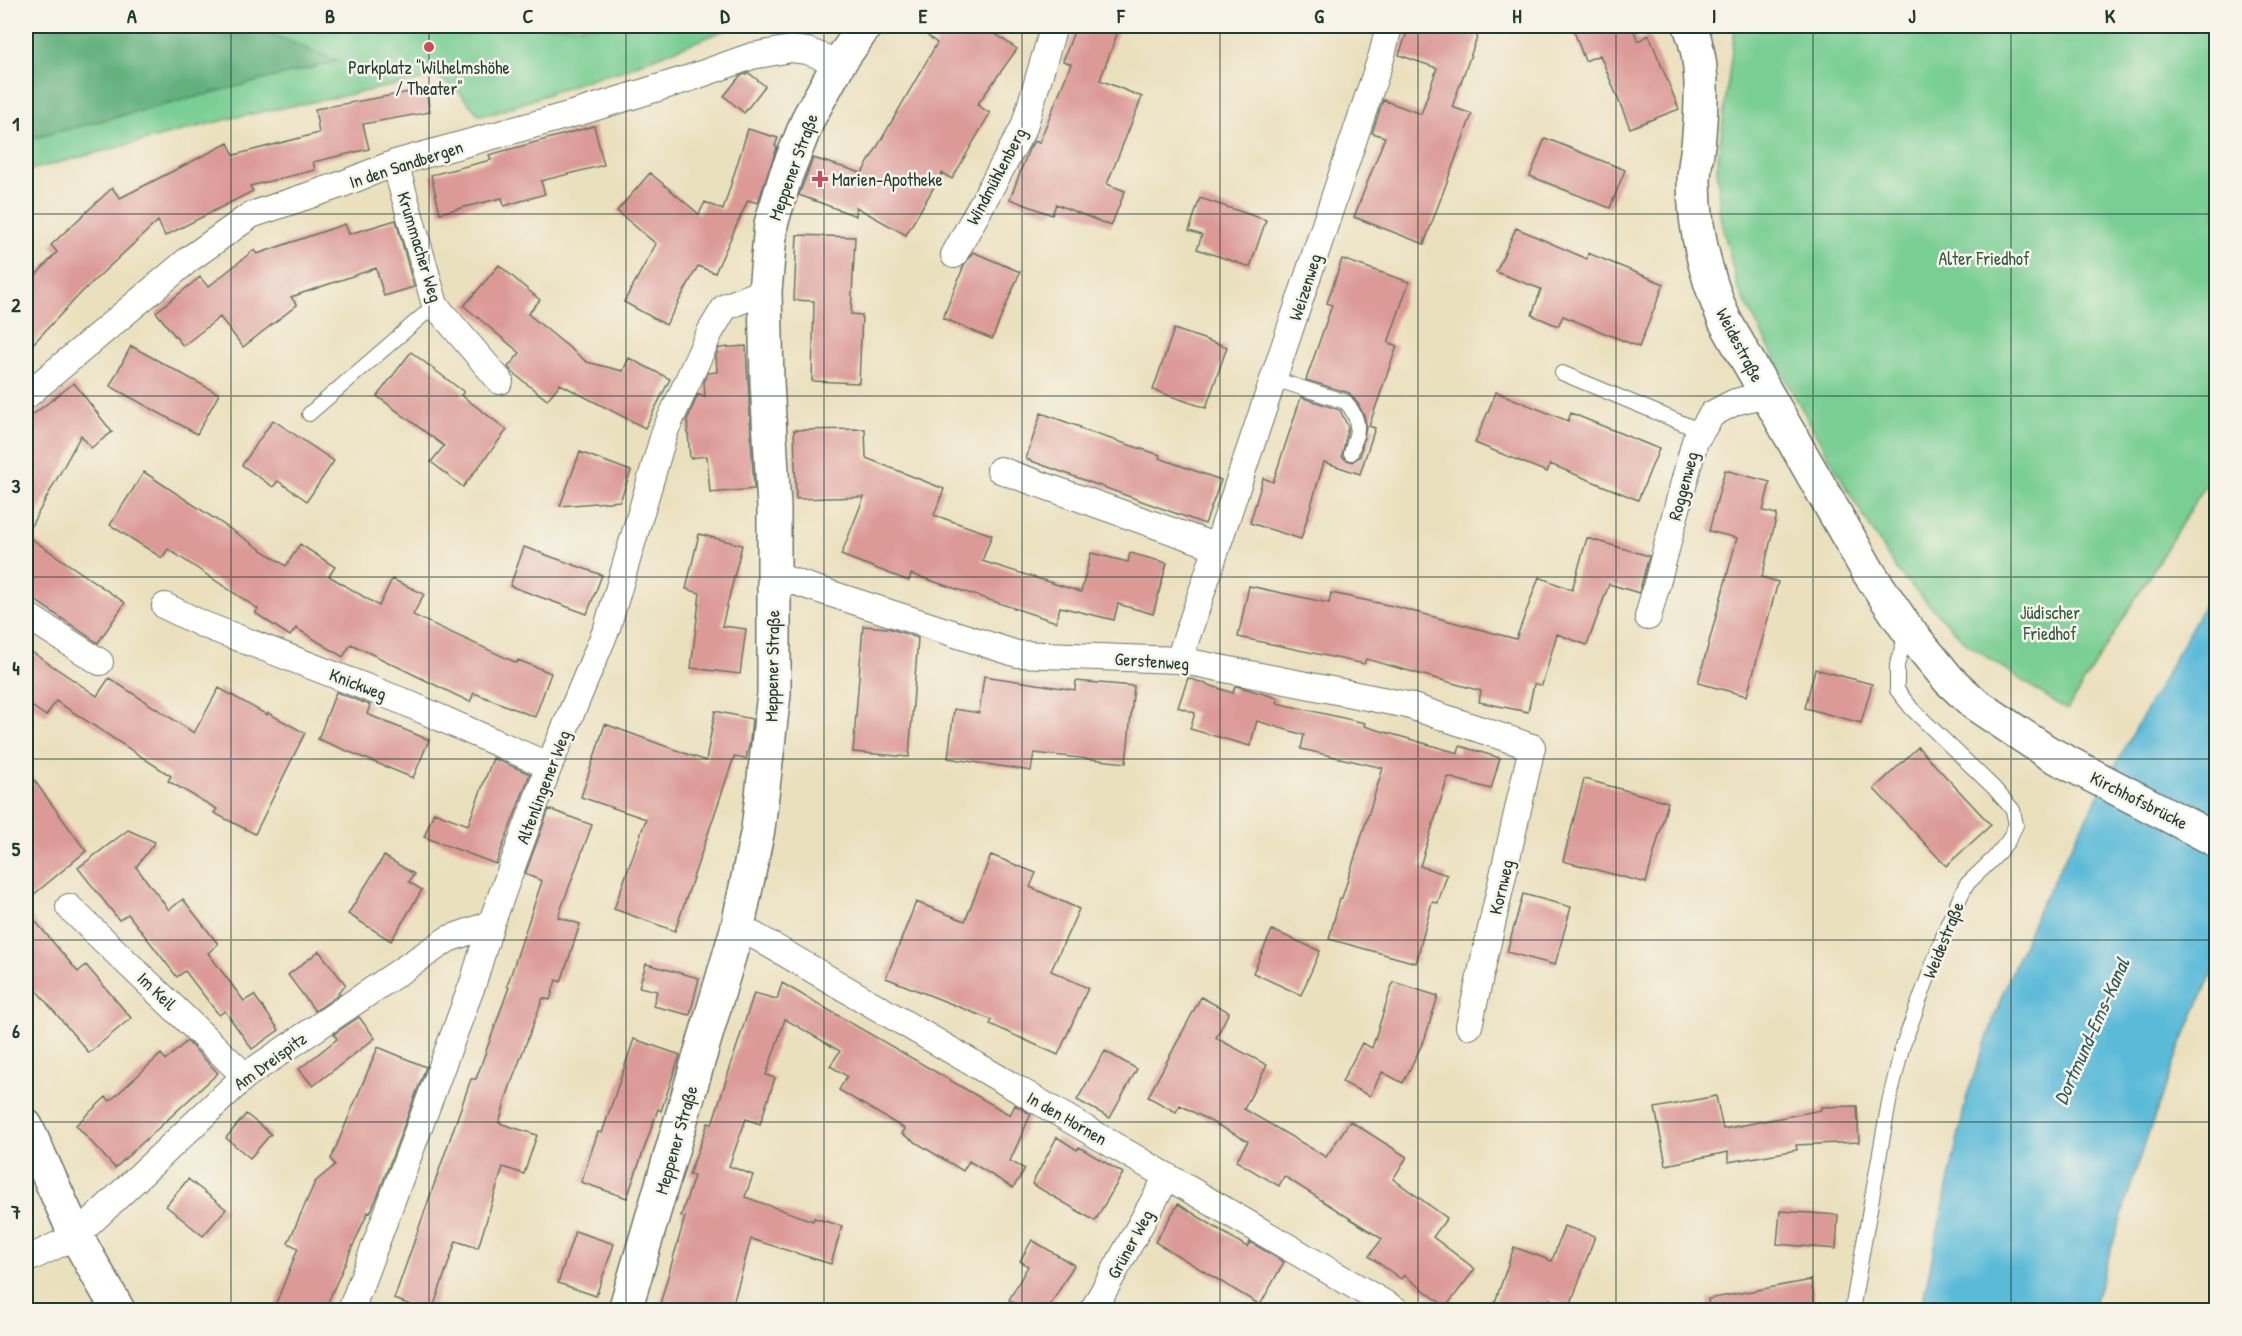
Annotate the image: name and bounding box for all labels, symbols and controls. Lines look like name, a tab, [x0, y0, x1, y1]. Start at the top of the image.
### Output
text: A	[127, 2, 137, 29]
text: B	[325, 2, 335, 29]
text: C	[523, 2, 534, 29]
text: D	[720, 2, 730, 29]
text: E	[919, 2, 928, 29]
text: F	[1116, 2, 1126, 29]
text: G	[1314, 2, 1324, 29]
text: H	[1512, 2, 1522, 29]
text: I	[1712, 2, 1716, 29]
text: J	[1908, 2, 1916, 29]
text: K	[2105, 2, 2116, 29]
marker: Parkplatz "Wilhelmshöhe / Theater"	[422, 40, 436, 54]
place label: Parkplatz "Wilhelmshöhe / Theater"	[348, 55, 510, 101]
text: 1	[12, 110, 20, 137]
street label: Meppener Straße	[762, 110, 824, 224]
street label: Windmühlenberg	[960, 123, 1032, 229]
street label: In den Sandbergen	[346, 134, 466, 194]
place label: Marien-Apotheke	[832, 167, 943, 192]
marker: Marien-Apotheke	[813, 172, 827, 186]
street label: Krummacher Weg	[391, 189, 449, 305]
park label: Alter Friedhof	[1938, 246, 2030, 271]
street label: Weizenweg	[1282, 250, 1328, 324]
text: 2	[11, 291, 21, 318]
street label: Weidestraße	[1710, 304, 1770, 386]
street label: Roggenweg	[1662, 449, 1704, 523]
text: 3	[12, 472, 21, 499]
park label: Jüdischer Friedhof	[2020, 600, 2080, 646]
street label: Meppener Straße	[759, 610, 785, 722]
street label: Gerstenweg	[1114, 646, 1190, 676]
text: 4	[12, 654, 20, 681]
street label: Knickweg	[326, 662, 390, 706]
street label: Altenlingener Weg	[510, 727, 576, 847]
street label: Kirchhofsbrücke	[2086, 765, 2192, 835]
text: 5	[12, 835, 21, 862]
street label: Kornweg	[1483, 857, 1519, 917]
street label: Weidestraße	[1916, 898, 1970, 982]
water label: Dortmund-Ems-Kanal	[2047, 952, 2136, 1108]
street label: Im Keil	[132, 966, 182, 1016]
text: 6	[12, 1017, 20, 1044]
street label: Am Dreispitz	[229, 1026, 312, 1096]
street label: Meppener Straße	[649, 1083, 703, 1197]
street label: In den Hornen	[1022, 1085, 1112, 1151]
text: 7	[10, 1198, 21, 1225]
street label: Grüner Weg	[1101, 1205, 1159, 1283]

